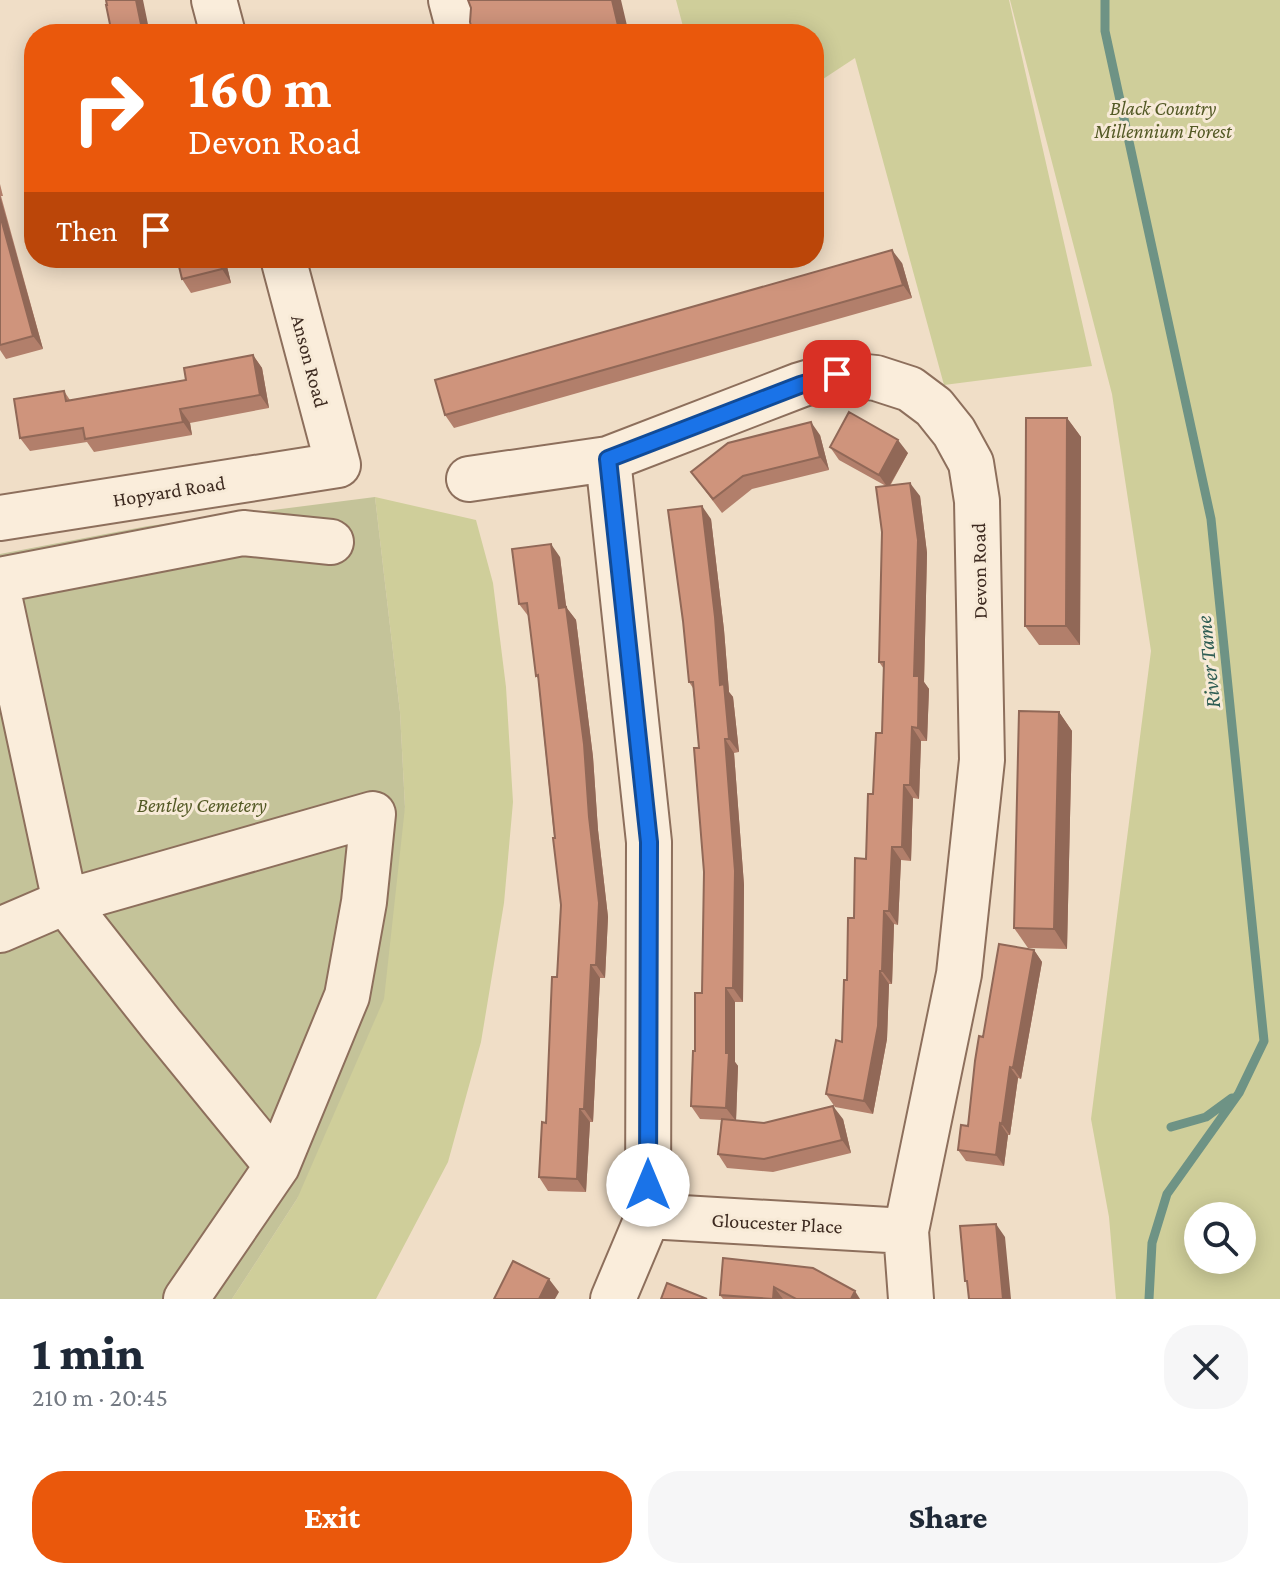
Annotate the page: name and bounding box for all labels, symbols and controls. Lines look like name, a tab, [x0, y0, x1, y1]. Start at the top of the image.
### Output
icon: right	[56, 56, 160, 160]
text: 160 m	[188, 57, 332, 119]
park label: Black Country Millennium Forest	[1093, 97, 1233, 142]
text: Devon Road	[188, 122, 361, 162]
icon: arrive	[134, 208, 178, 252]
text: Then	[56, 214, 118, 247]
street label: Anson Road	[287, 312, 333, 410]
pin	[803, 340, 871, 408]
icon: arrive	[815, 352, 859, 396]
street label: Hopyard Road	[111, 471, 227, 512]
street label: Devon Road	[967, 522, 991, 619]
water label: River Tame	[1191, 614, 1225, 710]
park label: Bentley Cemetery	[137, 794, 267, 817]
position arrow	[606, 1143, 690, 1227]
map controls	[1184, 1202, 1256, 1274]
button: search	[1184, 1202, 1256, 1274]
street label: Gloucester Place	[711, 1209, 843, 1237]
button: close	[1164, 1325, 1248, 1409]
text: 1 min	[32, 1326, 144, 1379]
text: 210 m · 20:45	[32, 1383, 168, 1412]
button: Exit	[32, 1471, 632, 1563]
button: Share	[648, 1471, 1248, 1563]

